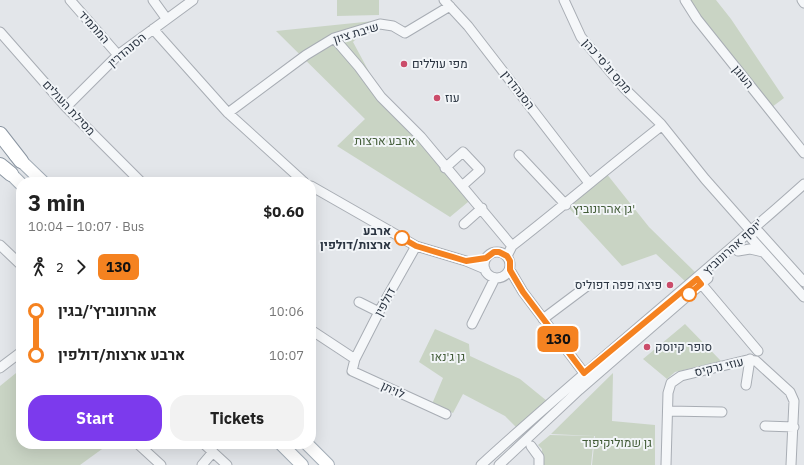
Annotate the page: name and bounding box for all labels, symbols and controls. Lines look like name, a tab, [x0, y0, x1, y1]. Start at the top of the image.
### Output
street label: המתמיד	[76, 7, 113, 46]
street label: שיבת ציון	[331, 18, 381, 47]
street label: הסנהדרין	[104, 29, 149, 70]
street label: מקס וג'סי כהן	[580, 35, 635, 96]
place label: מפי עוללים	[412, 56, 468, 71]
marker: מפי עוללים	[399, 59, 409, 69]
street label: העוגן	[729, 62, 757, 91]
street label: הסנהדרין	[499, 67, 538, 112]
street label: מסילת העולים	[40, 77, 99, 138]
place label: עוז	[445, 90, 460, 105]
marker: עוז	[432, 93, 442, 103]
park label: ארבע ארצות	[355, 133, 416, 148]
text: 3 min	[28, 188, 85, 217]
park label: גן אהרונוביץ'	[573, 201, 635, 216]
text: $0.60	[263, 202, 304, 221]
street label: יוסף אהרונוביץ'	[699, 216, 766, 278]
text: 10:04 – 10:07 · Bus	[28, 218, 144, 235]
place label: ארבע ארצות/דולפין	[320, 223, 391, 252]
marker: ארבע ארצות/דולפין	[394, 230, 410, 246]
icon: walk	[28, 256, 50, 278]
icon: forward	[70, 256, 92, 278]
text: 130	[106, 258, 131, 276]
text: 2	[56, 259, 64, 276]
place label: פיצה פפה דפוליס	[575, 277, 662, 292]
marker: פיצה פפה דפוליס	[665, 280, 675, 290]
street label: דולפין	[371, 285, 398, 319]
unlabelled marker	[681, 286, 697, 302]
text: אהרונוביץ׳/בגין	[58, 301, 157, 320]
text: 10:06	[269, 303, 304, 320]
line badge: 130	[535, 326, 581, 352]
text: 130	[545, 330, 571, 348]
place label: סופר קיוסק	[655, 339, 712, 354]
marker: סופר קיוסק	[642, 342, 652, 352]
text: ארבע ארצות/דולפין	[58, 345, 185, 364]
text: 10:07	[269, 347, 304, 364]
park label: גן ג'נאו	[431, 349, 465, 364]
street label: עוזי נרקיס	[693, 354, 745, 379]
street label: לויתן	[379, 378, 407, 401]
button: Start	[28, 395, 162, 441]
button: Tickets	[170, 395, 304, 441]
park label: גן שמוליקיפוד	[582, 435, 652, 450]

